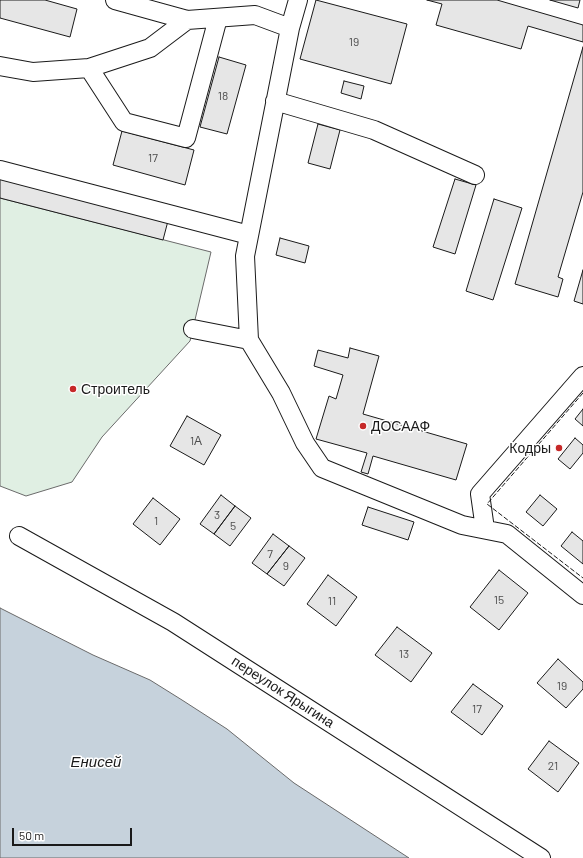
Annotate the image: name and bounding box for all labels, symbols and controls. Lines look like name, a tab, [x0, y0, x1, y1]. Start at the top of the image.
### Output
house number: 19	[349, 35, 359, 49]
house number: 18	[218, 89, 228, 103]
house number: 17	[148, 151, 158, 165]
place label: Строитель	[81, 381, 150, 397]
marker: Строитель	[68, 384, 78, 394]
place label: ДОСААФ	[371, 418, 430, 434]
marker: ДОСААФ	[358, 421, 368, 431]
house number: 1А	[190, 434, 202, 448]
place label: Кодры	[509, 440, 551, 456]
marker: Кодры	[554, 443, 564, 453]
house number: 3	[214, 508, 220, 522]
house number: 1	[154, 514, 158, 528]
house number: 5	[230, 519, 236, 533]
house number: 7	[267, 547, 273, 561]
house number: 9	[283, 559, 289, 573]
house number: 15	[494, 593, 504, 607]
house number: 11	[328, 594, 336, 608]
house number: 13	[399, 647, 409, 661]
street label: переулок Ярыгина	[229, 653, 337, 731]
house number: 19	[557, 679, 567, 693]
house number: 17	[472, 702, 482, 716]
water label: Енисей	[71, 753, 121, 771]
house number: 21	[548, 759, 558, 773]
scale bar	[14, 820, 134, 846]
text: 50 m	[19, 828, 44, 842]

